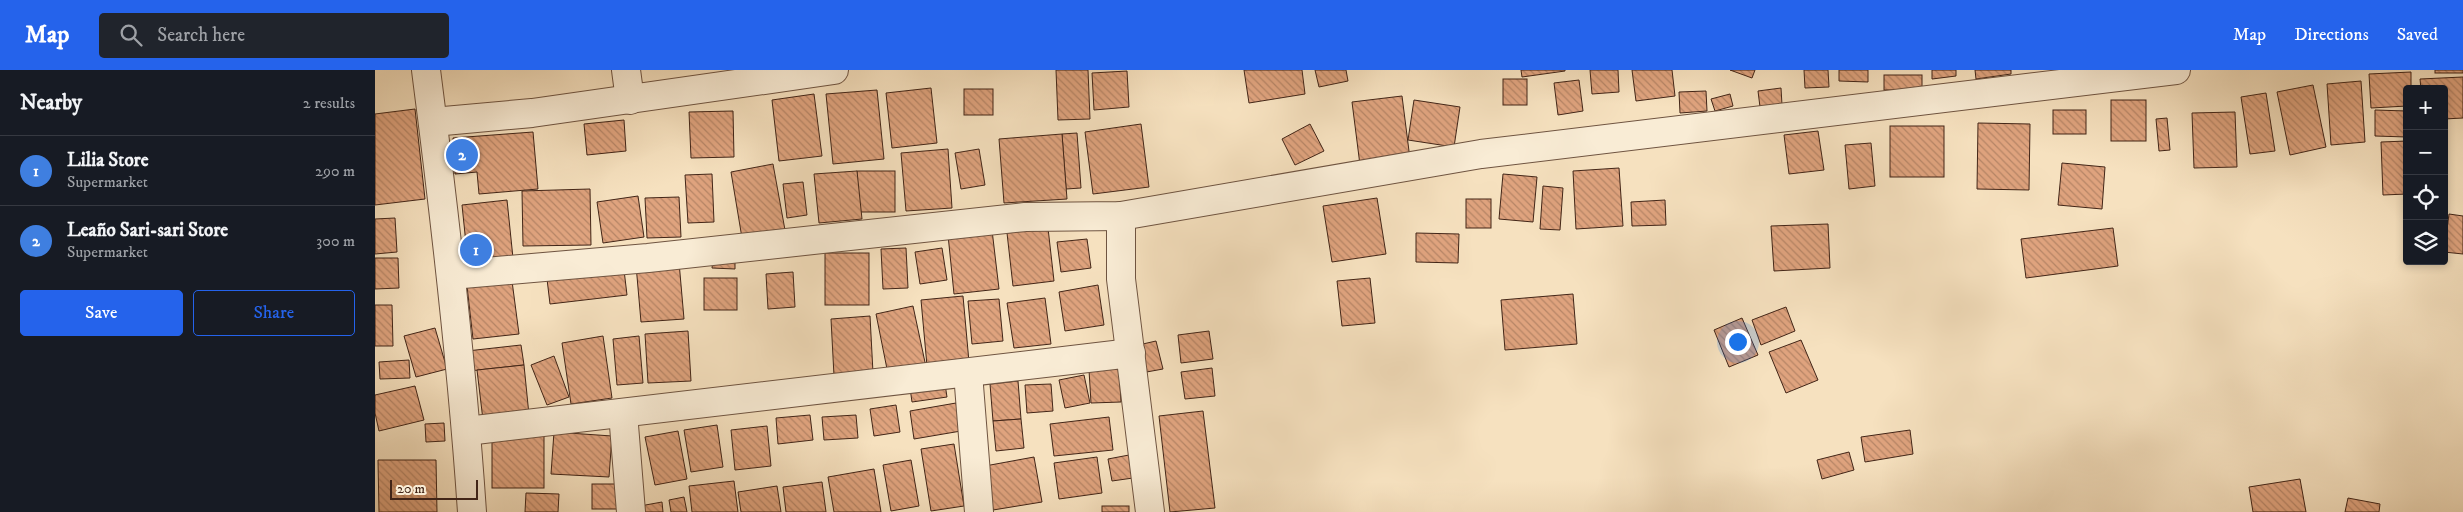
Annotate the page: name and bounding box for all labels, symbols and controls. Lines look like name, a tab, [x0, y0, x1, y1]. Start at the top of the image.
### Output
search box	[99, 13, 449, 58]
text: Map	[25, 20, 69, 50]
icon: search	[117, 21, 145, 49]
text: Search here	[157, 24, 245, 47]
text: Map	[2233, 24, 2266, 46]
text: Directions	[2294, 24, 2369, 46]
text: Saved	[2397, 24, 2438, 46]
map controls	[2403, 85, 2448, 265]
button: +	[2403, 85, 2448, 130]
text: Nearby	[20, 90, 82, 116]
text: 2 results	[303, 93, 355, 113]
button: −	[2403, 130, 2448, 175]
pin: 2	[446, 136, 478, 174]
text: Lilia Store	[67, 149, 149, 172]
text: 1	[33, 161, 39, 181]
text: 290 m	[315, 161, 355, 181]
text: Supermarket	[67, 172, 148, 192]
button: locate	[2403, 175, 2448, 220]
text: Leaño Sari-sari Store	[67, 219, 228, 242]
button: layers	[2403, 220, 2448, 265]
text: 2	[32, 231, 40, 251]
text: 300 m	[316, 231, 355, 251]
pin: 1	[460, 231, 492, 269]
text: Supermarket	[67, 242, 148, 262]
button: Save	[20, 290, 183, 336]
button: Share	[193, 290, 355, 336]
your location	[1725, 329, 1751, 355]
scale bar	[390, 477, 477, 500]
text: 20 m	[397, 480, 425, 498]

